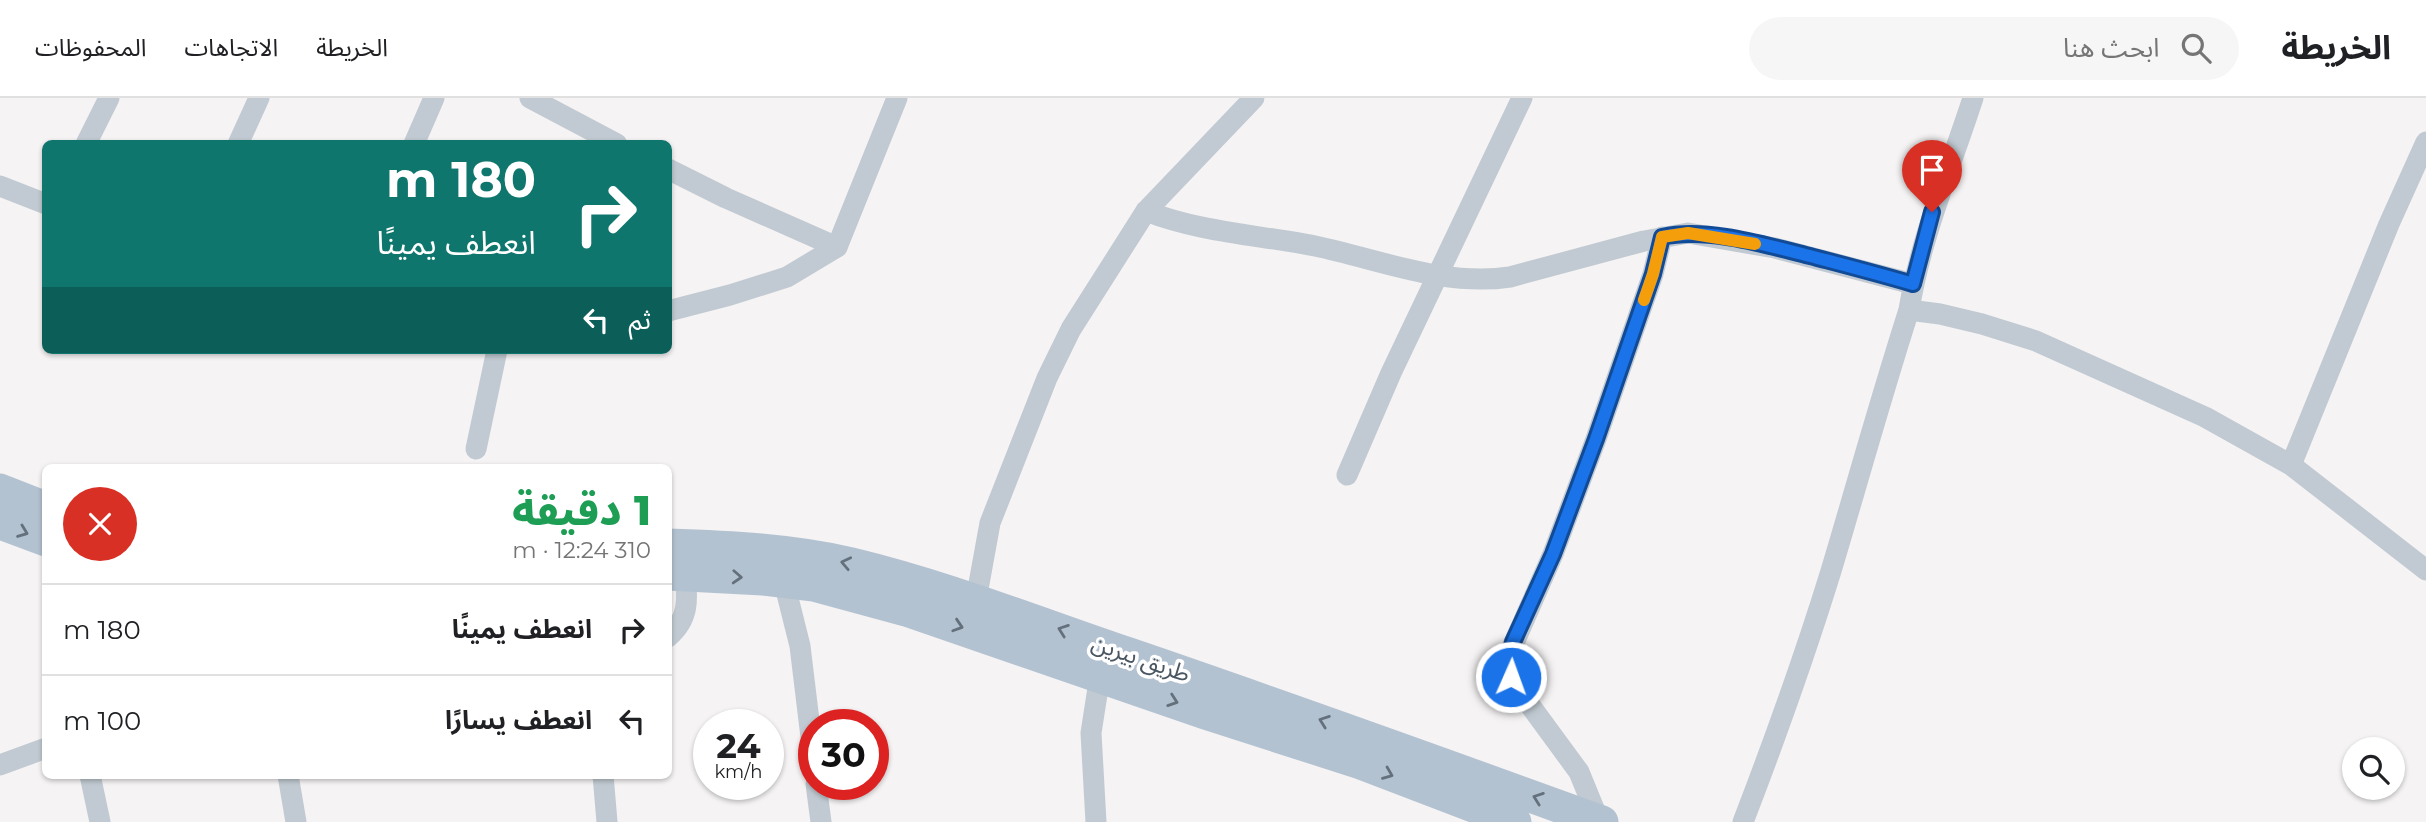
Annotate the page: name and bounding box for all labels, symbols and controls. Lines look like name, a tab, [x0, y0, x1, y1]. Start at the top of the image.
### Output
search box	[1749, 17, 2239, 80]
text: الخريطة	[2281, 27, 2391, 67]
icon: search	[2177, 29, 2215, 67]
text: ابحث هنا	[2063, 32, 2159, 64]
text: المحفوظات	[35, 33, 146, 62]
text: الاتجاهات	[184, 33, 278, 62]
text: الخريطة	[316, 33, 388, 62]
pin	[1902, 140, 1962, 212]
text: 180 m	[386, 150, 536, 209]
icon: arrive	[1913, 151, 1951, 189]
icon: right	[560, 168, 651, 259]
text: انعطف يمينًا	[377, 223, 536, 262]
icon: left	[577, 301, 615, 339]
text: ثم	[629, 304, 651, 336]
text: 1 دقيقة	[512, 484, 651, 536]
button: close	[63, 487, 137, 561]
one-way arrow	[16, 524, 28, 538]
text: 310 m · 12:24	[512, 536, 651, 564]
one-way arrow	[840, 557, 852, 572]
one-way arrow	[731, 569, 742, 584]
icon: right	[613, 611, 651, 649]
text: انعطف يمينًا	[452, 613, 592, 645]
text: 180 m	[63, 614, 141, 646]
one-way arrow	[951, 618, 964, 632]
one-way arrow	[1058, 625, 1070, 639]
street label: طريق بيرين	[1088, 628, 1194, 688]
position arrow	[1474, 640, 1548, 714]
one-way arrow	[1166, 693, 1178, 707]
icon: left	[613, 702, 651, 740]
text: انعطف يسارًا	[445, 704, 592, 736]
text: 100 m	[63, 705, 141, 737]
speed limit sign: 30	[798, 709, 889, 800]
one-way arrow	[1319, 715, 1331, 729]
text: 24	[716, 724, 761, 767]
map controls	[2342, 737, 2405, 800]
button: search	[2342, 737, 2405, 800]
text: km/h	[714, 761, 763, 783]
one-way arrow	[1381, 766, 1393, 780]
one-way arrow	[1533, 793, 1545, 807]

